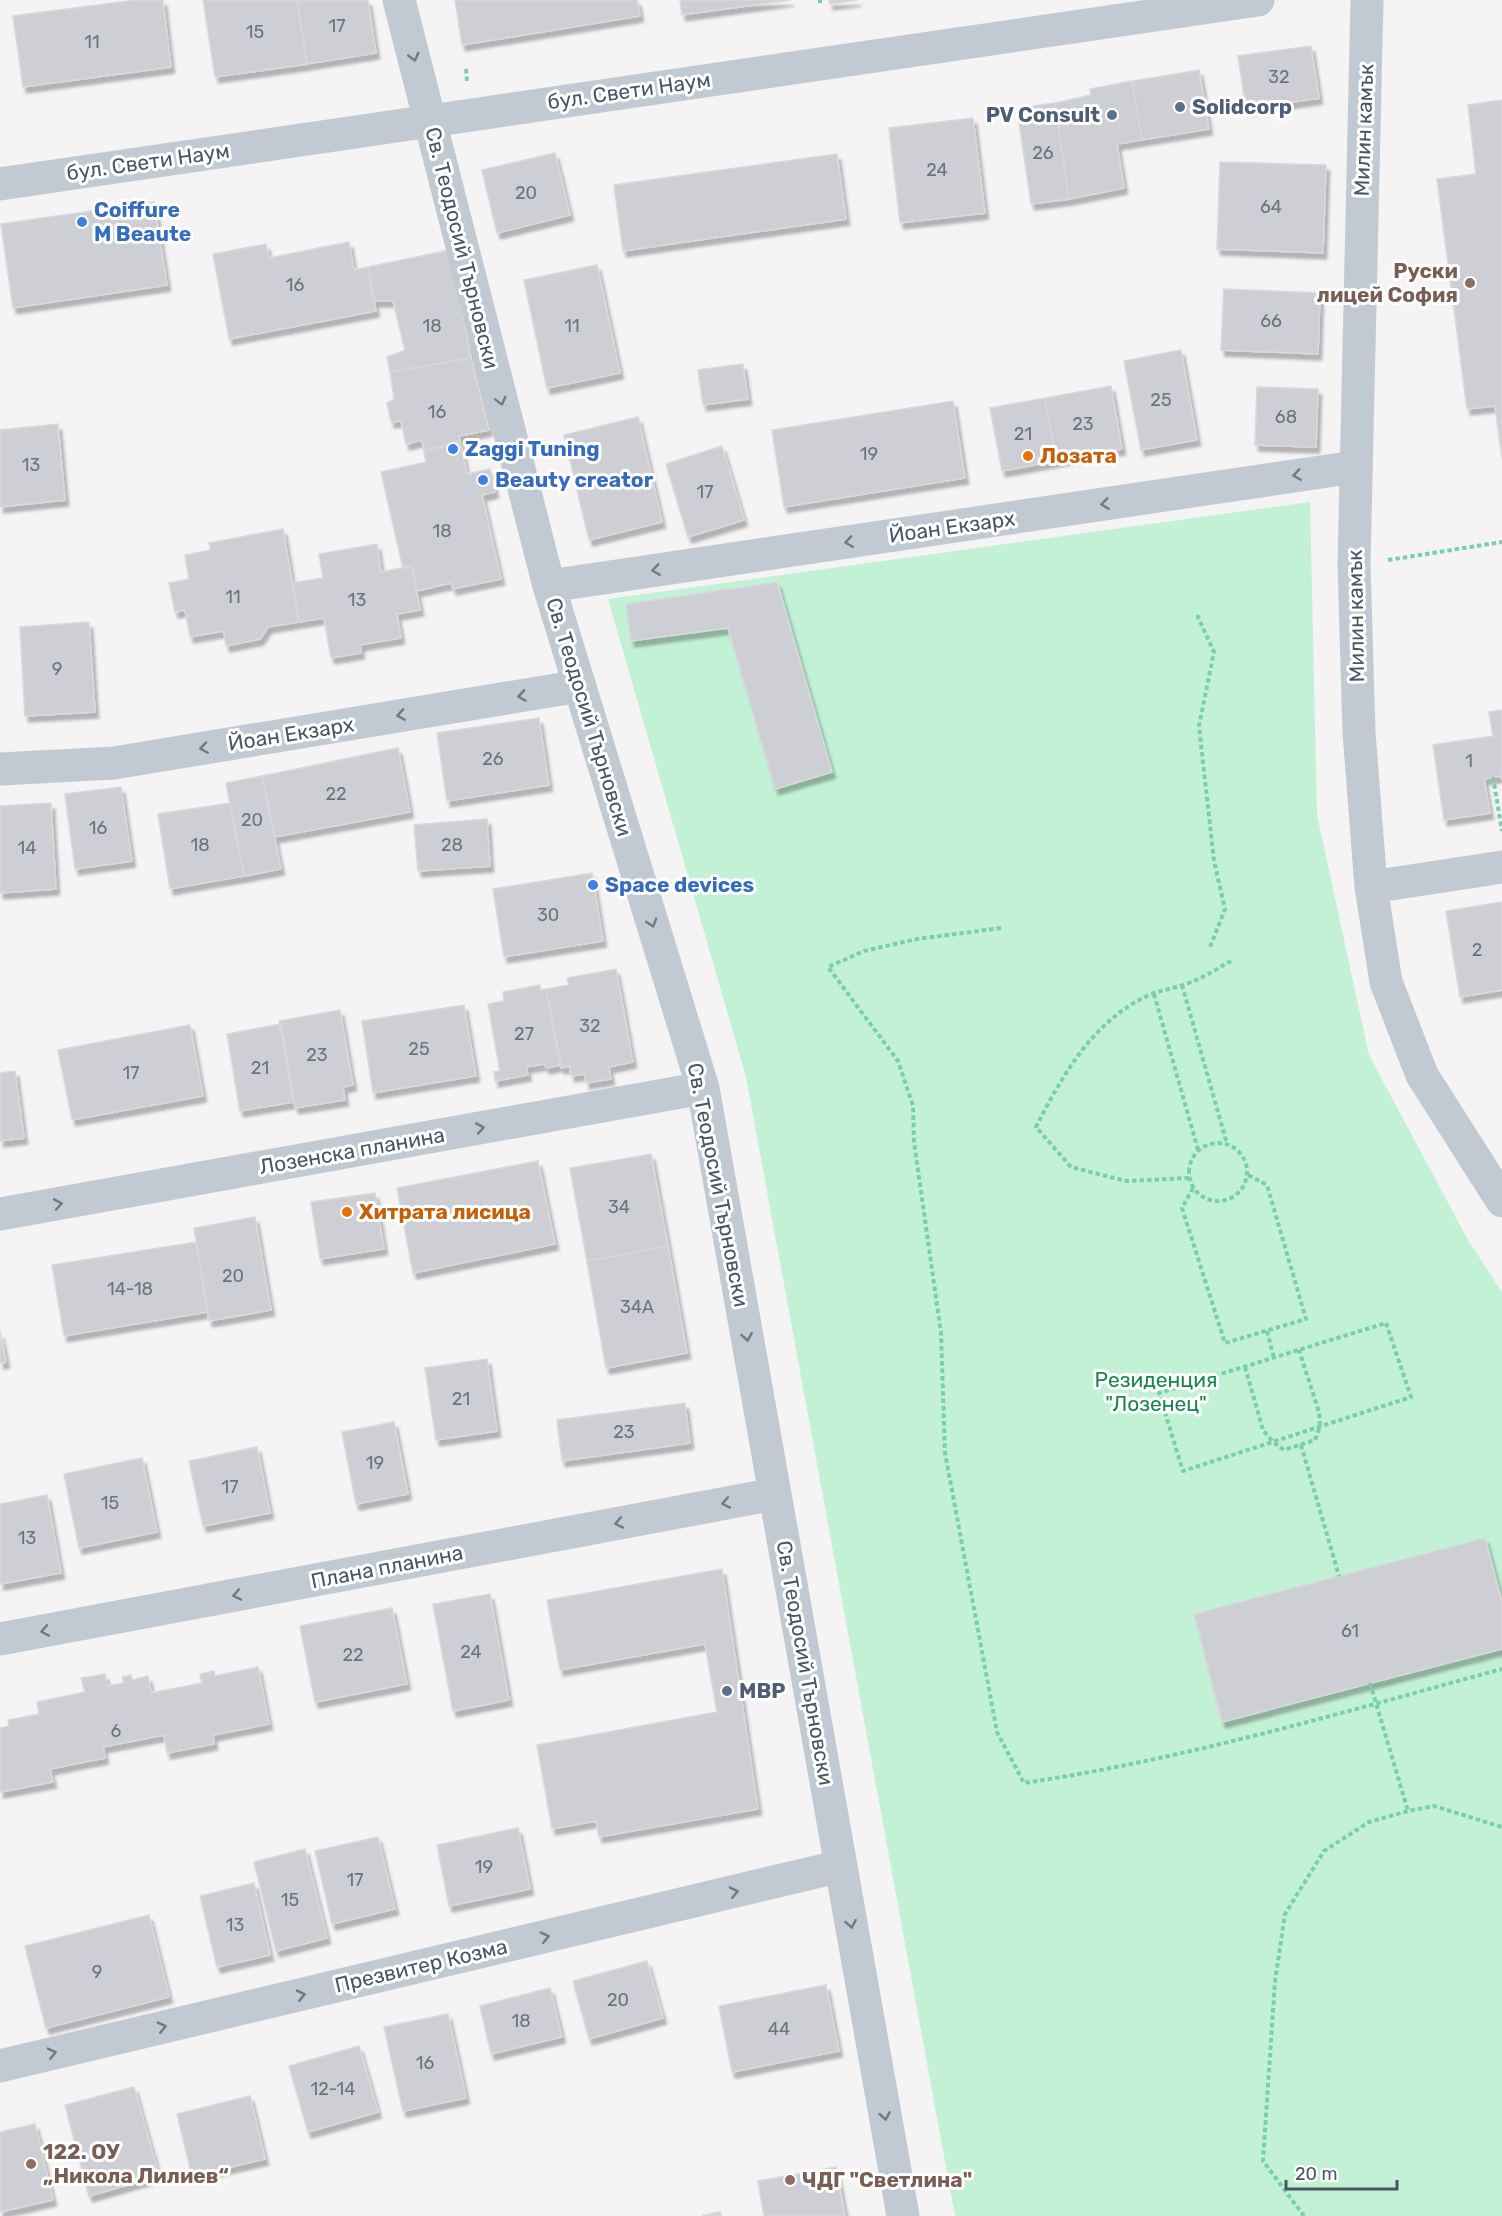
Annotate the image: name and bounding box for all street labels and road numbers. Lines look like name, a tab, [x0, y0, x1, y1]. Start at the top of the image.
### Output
street label: Милин камък	[1349, 63, 1378, 197]
street label: бул. Свети Наум	[546, 67, 712, 114]
street label: Св. Теодосий Търновски	[420, 124, 505, 371]
street label: бул. Свети Наум	[65, 138, 231, 185]
street label: Йоан Екзарх	[887, 505, 1017, 548]
street label: Милин камък	[1342, 549, 1369, 683]
street label: Св. Теодосий Търновски	[541, 595, 638, 839]
street label: Йоан Екзарх	[226, 711, 356, 756]
street label: Св. Теодосий Търновски	[683, 1061, 754, 1309]
street label: Лозенска планина	[257, 1122, 447, 1179]
street label: Св. Теодосий Търновски	[772, 1539, 839, 1787]
street label: Плана планина	[309, 1540, 465, 1594]
street label: Презвитер Козма	[332, 1934, 510, 1998]

